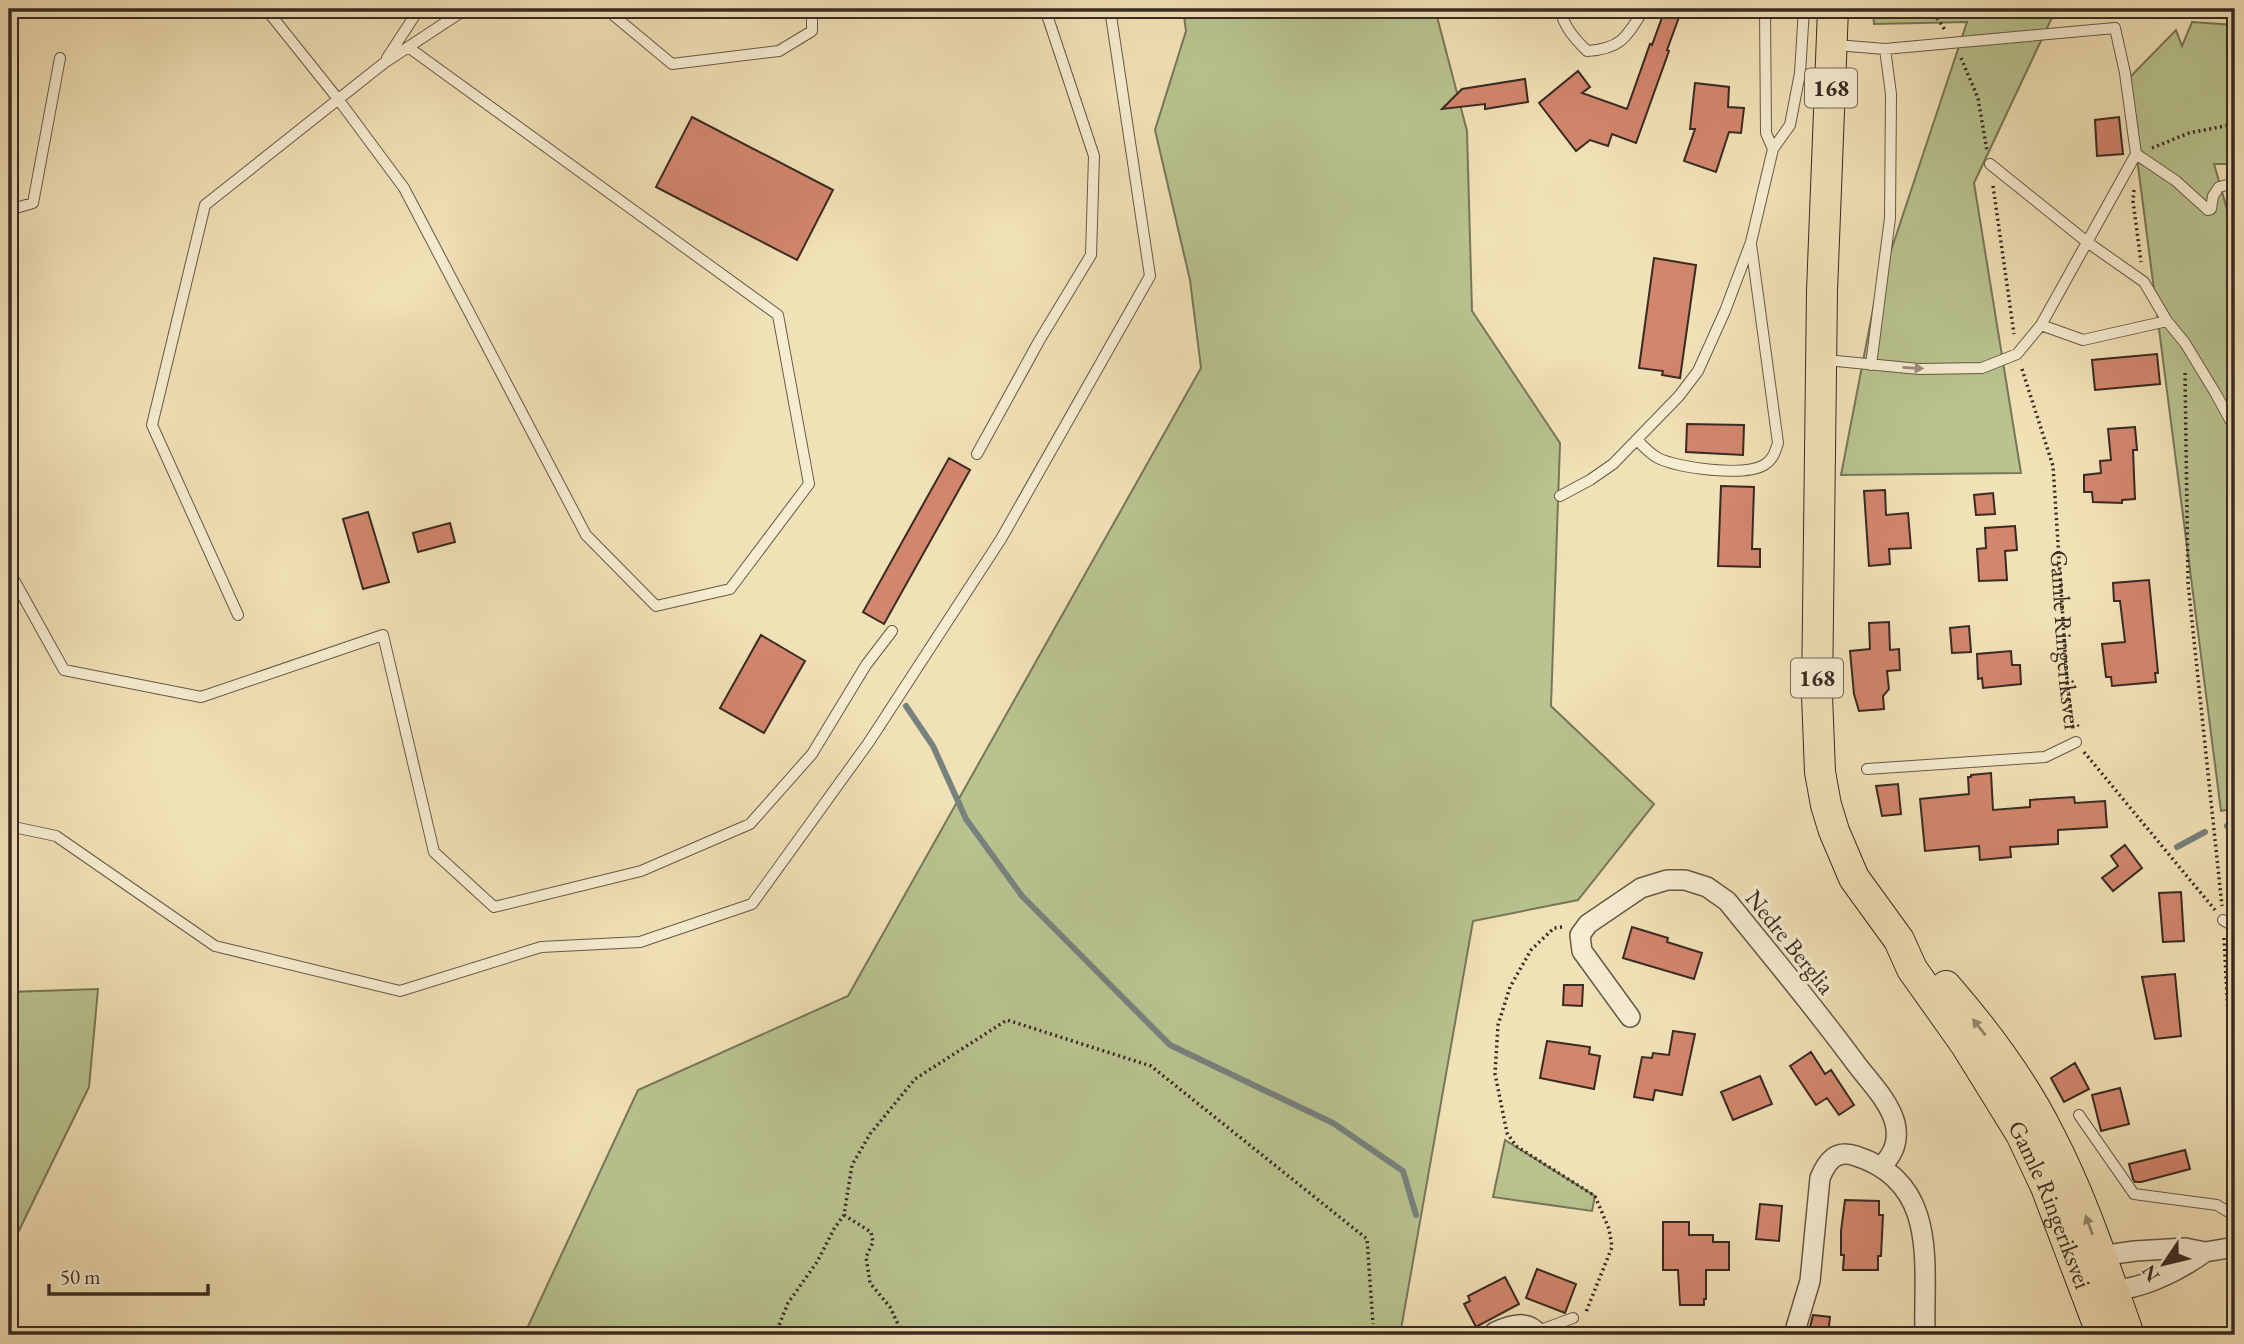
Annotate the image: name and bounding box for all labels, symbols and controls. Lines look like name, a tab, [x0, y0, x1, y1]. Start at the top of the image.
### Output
road number: 168	[1805, 68, 1857, 108]
one-way arrow	[1902, 363, 1924, 374]
street label: Gamle Ringeriksvei	[2043, 549, 2089, 731]
road number: 168	[1791, 658, 1843, 698]
street label: Nedre Berglia	[1739, 883, 1842, 1001]
one-way arrow	[1973, 1018, 1987, 1036]
street label: Gamle Ringeriksvei	[2001, 1114, 2099, 1293]
one-way arrow	[2083, 1215, 2094, 1236]
north arrow	[2128, 1228, 2198, 1298]
scale bar	[49, 1253, 208, 1297]
text: N	[2135, 1259, 2165, 1287]
text: 50 m	[60, 1263, 101, 1290]

